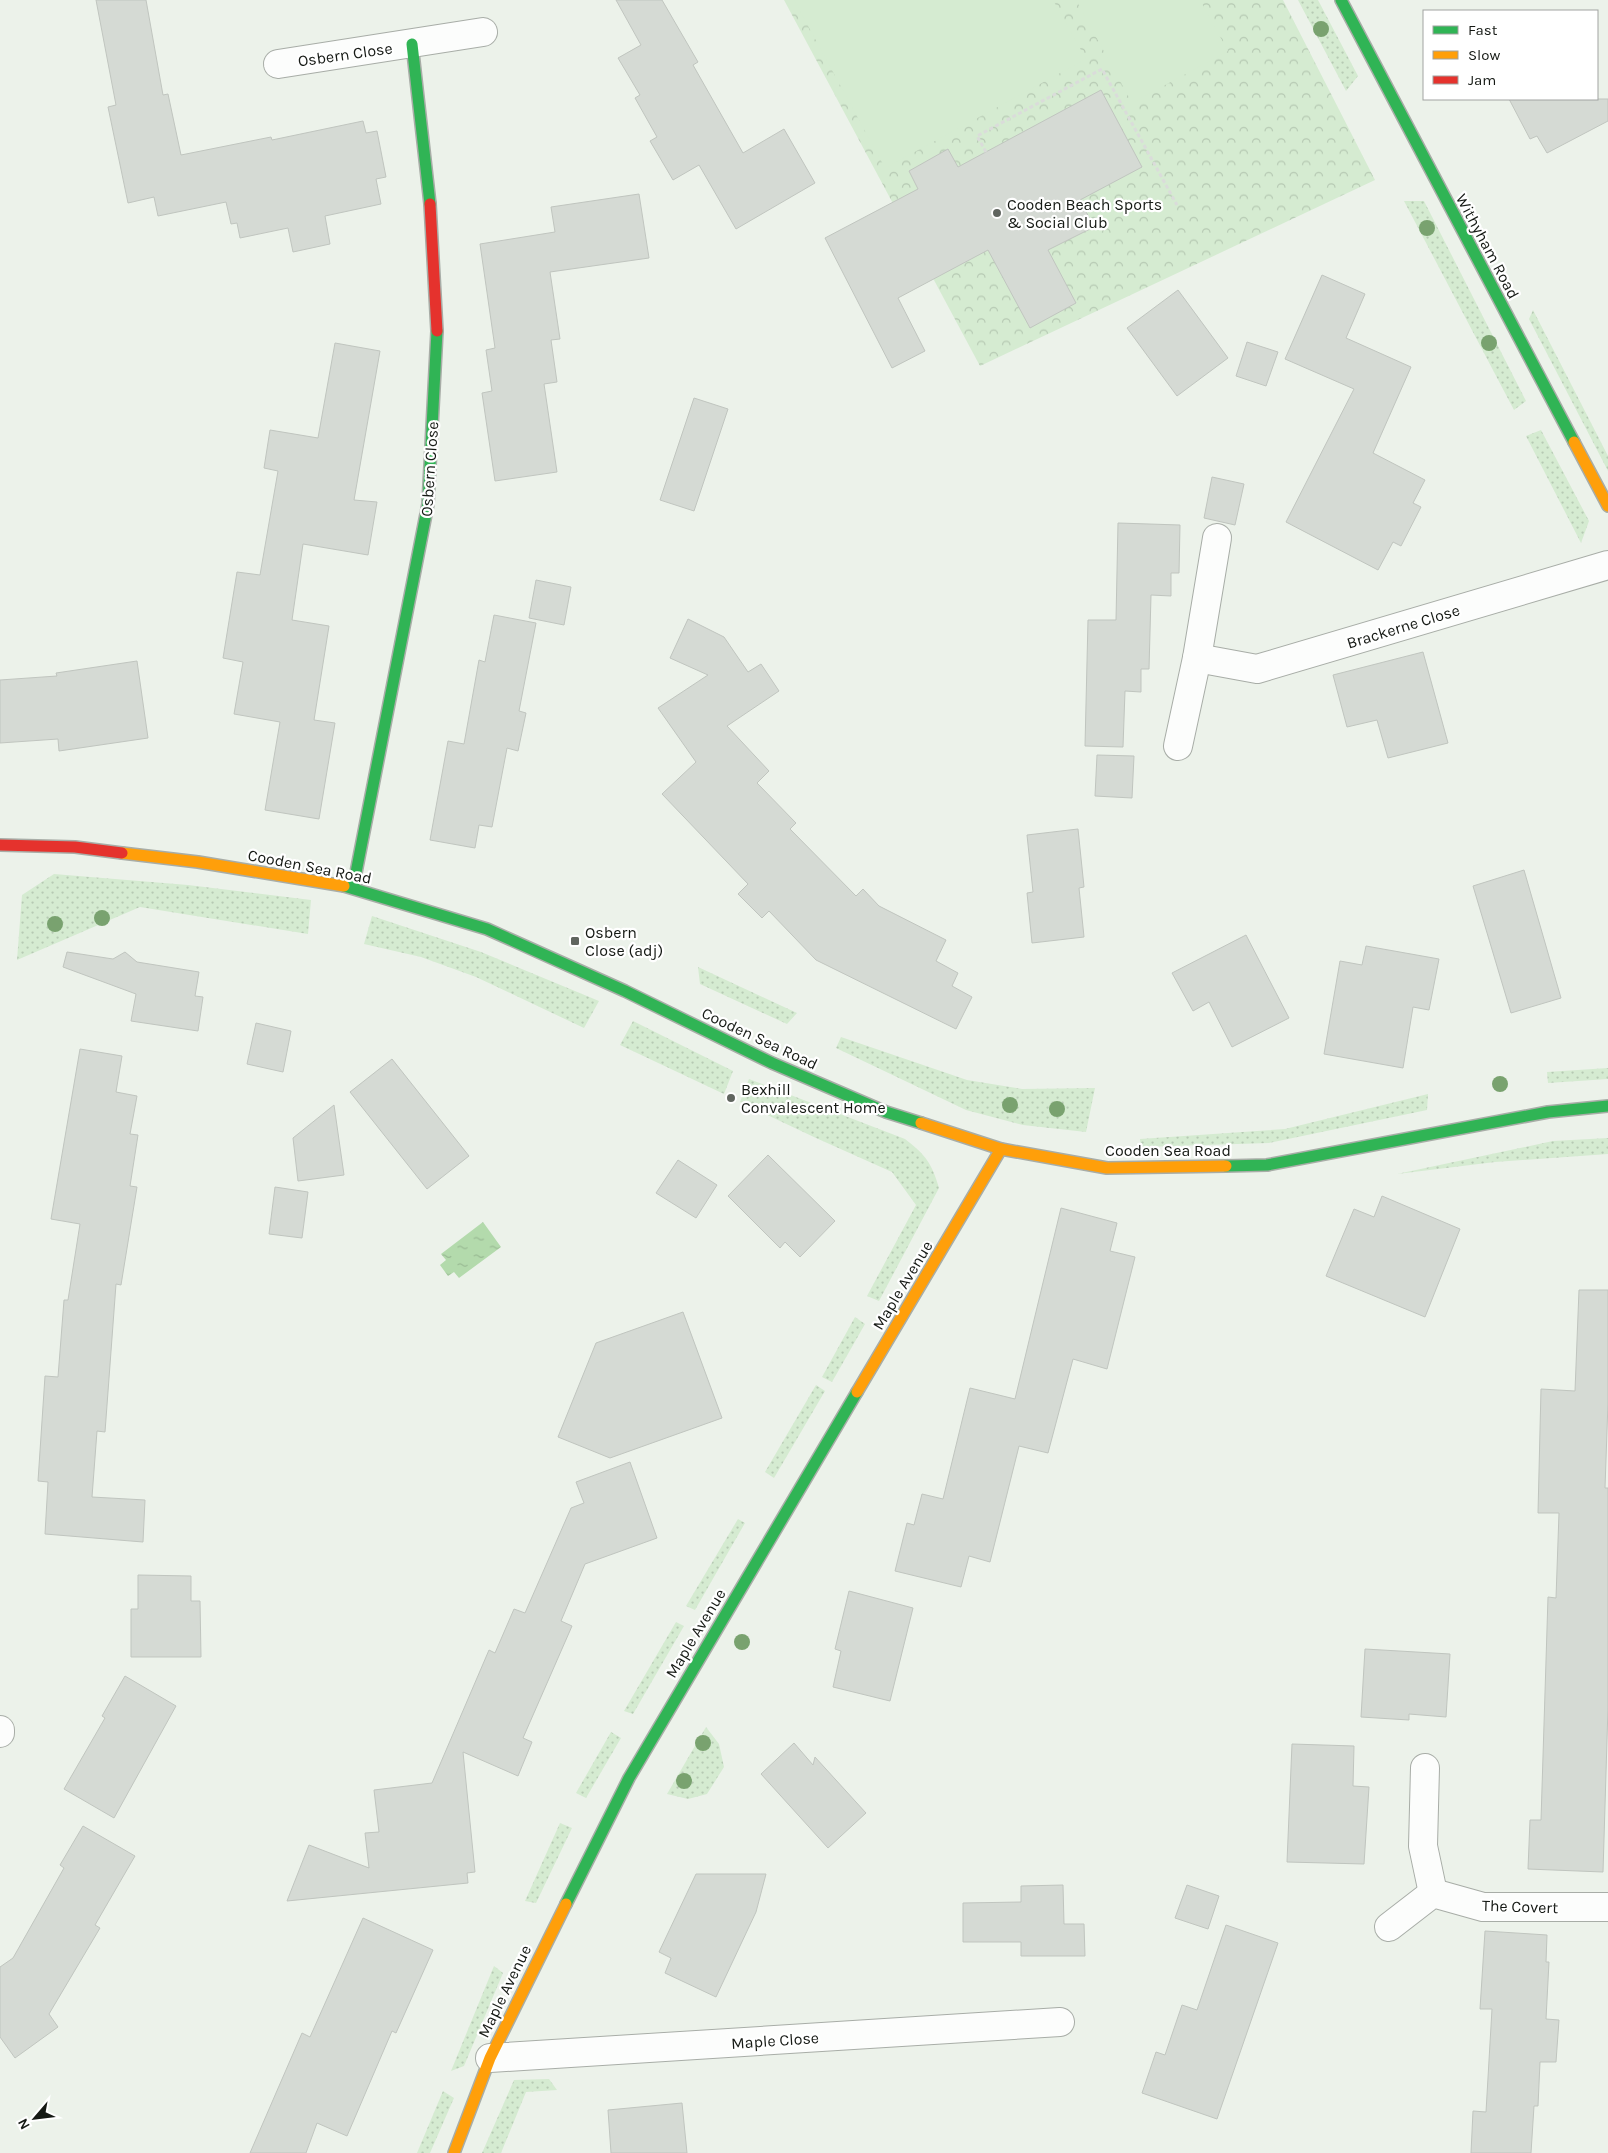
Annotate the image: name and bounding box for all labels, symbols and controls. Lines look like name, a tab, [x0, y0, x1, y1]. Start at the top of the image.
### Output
legend	[1423, 10, 1598, 100]
text: Fast	[1468, 21, 1498, 39]
street label: Osbern Close	[297, 38, 394, 71]
text: Slow	[1468, 46, 1500, 64]
text: Jam	[1468, 71, 1496, 89]
street label: Withyham Road	[1452, 190, 1523, 302]
place label: Cooden Beach Sports & Social Club	[1007, 195, 1162, 232]
marker: Cooden Beach Sports & Social Club	[991, 207, 1003, 219]
street label: Osbern Close	[417, 421, 442, 517]
street label: Brackerne Close	[1344, 600, 1462, 653]
street label: Cooden Sea Road	[246, 845, 373, 888]
place label: Osbern Close (adj)	[585, 923, 663, 960]
marker: Osbern Close (adj)	[569, 935, 581, 947]
street label: Cooden Sea Road	[699, 1003, 821, 1074]
place label: Bexhill Convalescent Home	[741, 1080, 886, 1117]
marker: Bexhill Convalescent Home	[725, 1092, 737, 1104]
street label: Cooden Sea Road	[1105, 1141, 1231, 1160]
street label: Maple Avenue	[868, 1237, 937, 1333]
street label: Maple Avenue	[661, 1585, 730, 1681]
street label: The Covert	[1482, 1896, 1558, 1917]
street label: Maple Avenue	[474, 1942, 535, 2041]
street label: Maple Close	[731, 2028, 820, 2053]
north arrow	[10, 2093, 60, 2143]
text: N	[14, 2115, 34, 2132]

